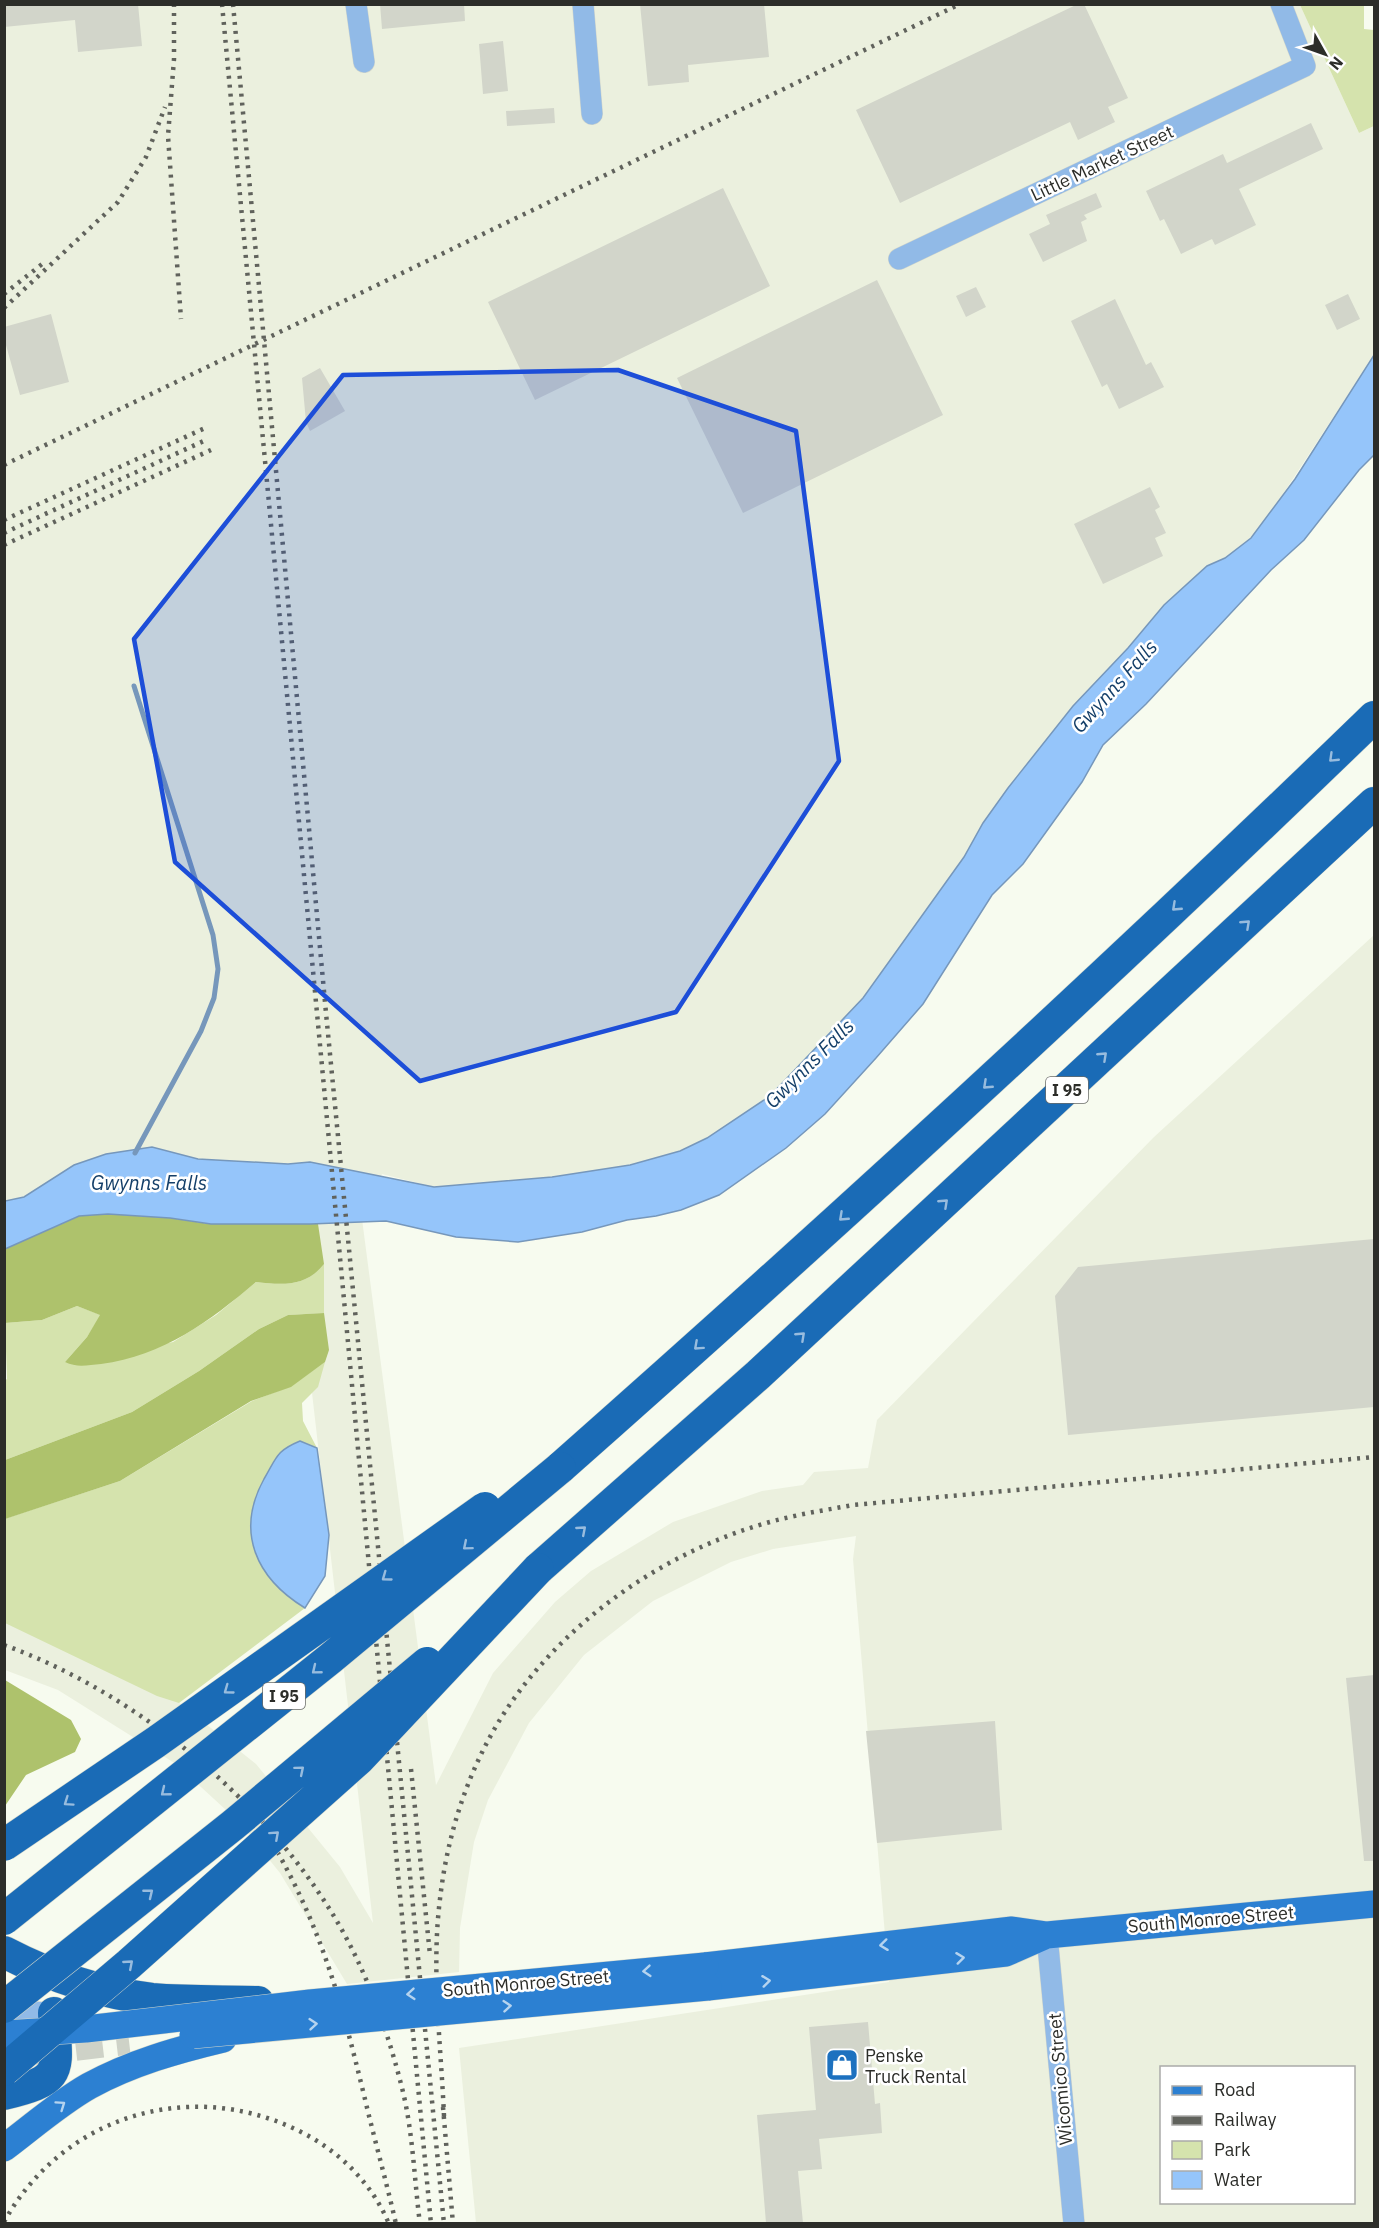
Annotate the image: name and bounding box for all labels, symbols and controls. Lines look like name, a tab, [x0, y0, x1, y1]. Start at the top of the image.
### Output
north arrow	[1295, 24, 1355, 84]
text: N	[1325, 53, 1348, 75]
street label: Little Market Street	[1027, 120, 1177, 206]
water label: Gwynns Falls	[1065, 634, 1163, 738]
one-way arrow	[1329, 750, 1340, 761]
one-way arrow	[1173, 899, 1184, 910]
one-way arrow	[1239, 920, 1249, 931]
water label: Gwynns Falls	[758, 1012, 860, 1114]
one-way arrow	[1096, 1052, 1106, 1063]
road number: I 95	[1046, 1077, 1088, 1103]
one-way arrow	[983, 1078, 993, 1089]
water label: Gwynns Falls	[91, 1169, 207, 1196]
one-way arrow	[937, 1199, 948, 1210]
one-way arrow	[840, 1210, 850, 1221]
one-way arrow	[794, 1332, 805, 1343]
one-way arrow	[694, 1339, 704, 1350]
one-way arrow	[575, 1527, 586, 1538]
one-way arrow	[463, 1539, 474, 1550]
one-way arrow	[382, 1570, 393, 1581]
one-way arrow	[312, 1663, 323, 1674]
one-way arrow	[223, 1683, 234, 1694]
road number: I 95	[263, 1683, 305, 1709]
one-way arrow	[293, 1766, 304, 1777]
one-way arrow	[160, 1785, 171, 1796]
one-way arrow	[64, 1795, 75, 1806]
one-way arrow	[268, 1831, 278, 1842]
one-way arrow	[142, 1889, 153, 1900]
street label: South Monroe Street	[1127, 1900, 1295, 1938]
one-way arrow	[880, 1938, 889, 1951]
one-way arrow	[955, 1953, 965, 1965]
one-way arrow	[122, 1960, 133, 1971]
street label: South Monroe Street	[442, 1964, 610, 2002]
one-way arrow	[643, 1964, 652, 1977]
one-way arrow	[762, 1975, 771, 1987]
one-way arrow	[407, 1987, 416, 2000]
one-way arrow	[502, 2000, 511, 2013]
street label: Wicomico Street	[1043, 2012, 1077, 2146]
one-way arrow	[308, 2018, 317, 2031]
place label: Penske Truck Rental	[865, 2044, 966, 2088]
shop icon: Penske Truck Rental	[824, 2047, 860, 2083]
legend	[1160, 2066, 1355, 2204]
text: Road	[1214, 2078, 1255, 2101]
one-way arrow	[54, 2101, 65, 2112]
text: Railway	[1214, 2108, 1276, 2131]
text: Park	[1214, 2138, 1251, 2161]
text: Water	[1214, 2168, 1263, 2191]

